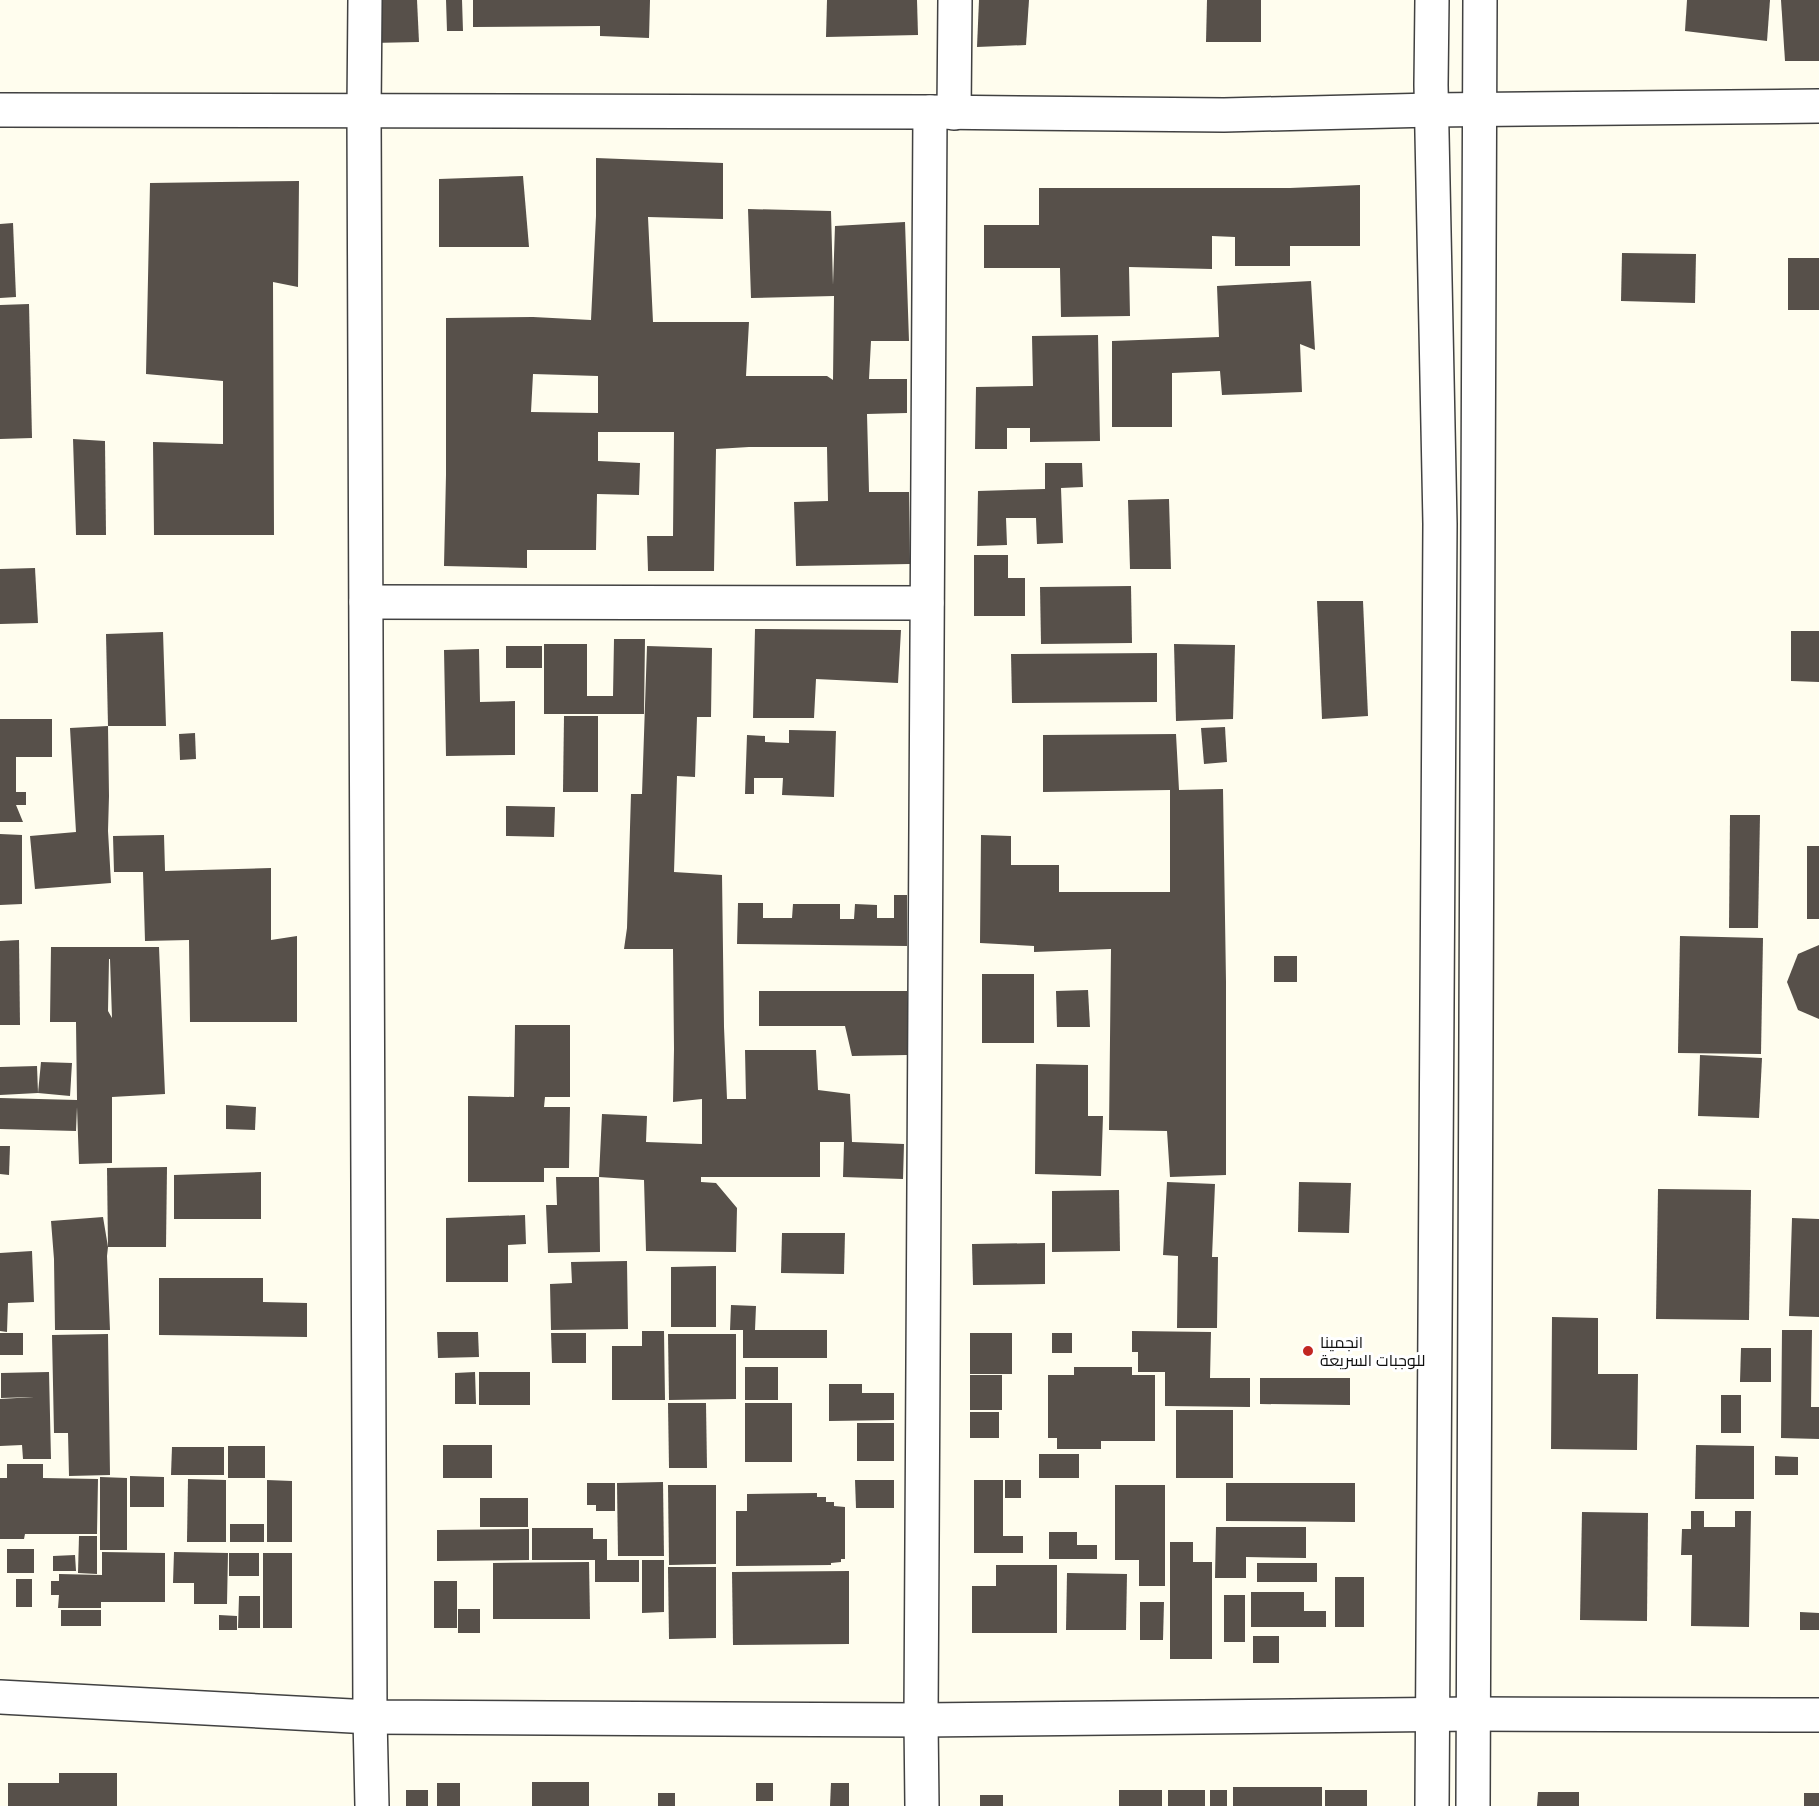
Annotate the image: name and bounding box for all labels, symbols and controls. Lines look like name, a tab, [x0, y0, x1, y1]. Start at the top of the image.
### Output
place label: انجمينا للوجبات السريعة	[1320, 1333, 1426, 1370]
marker: انجمينا للوجبات السريعة	[1301, 1344, 1315, 1358]

